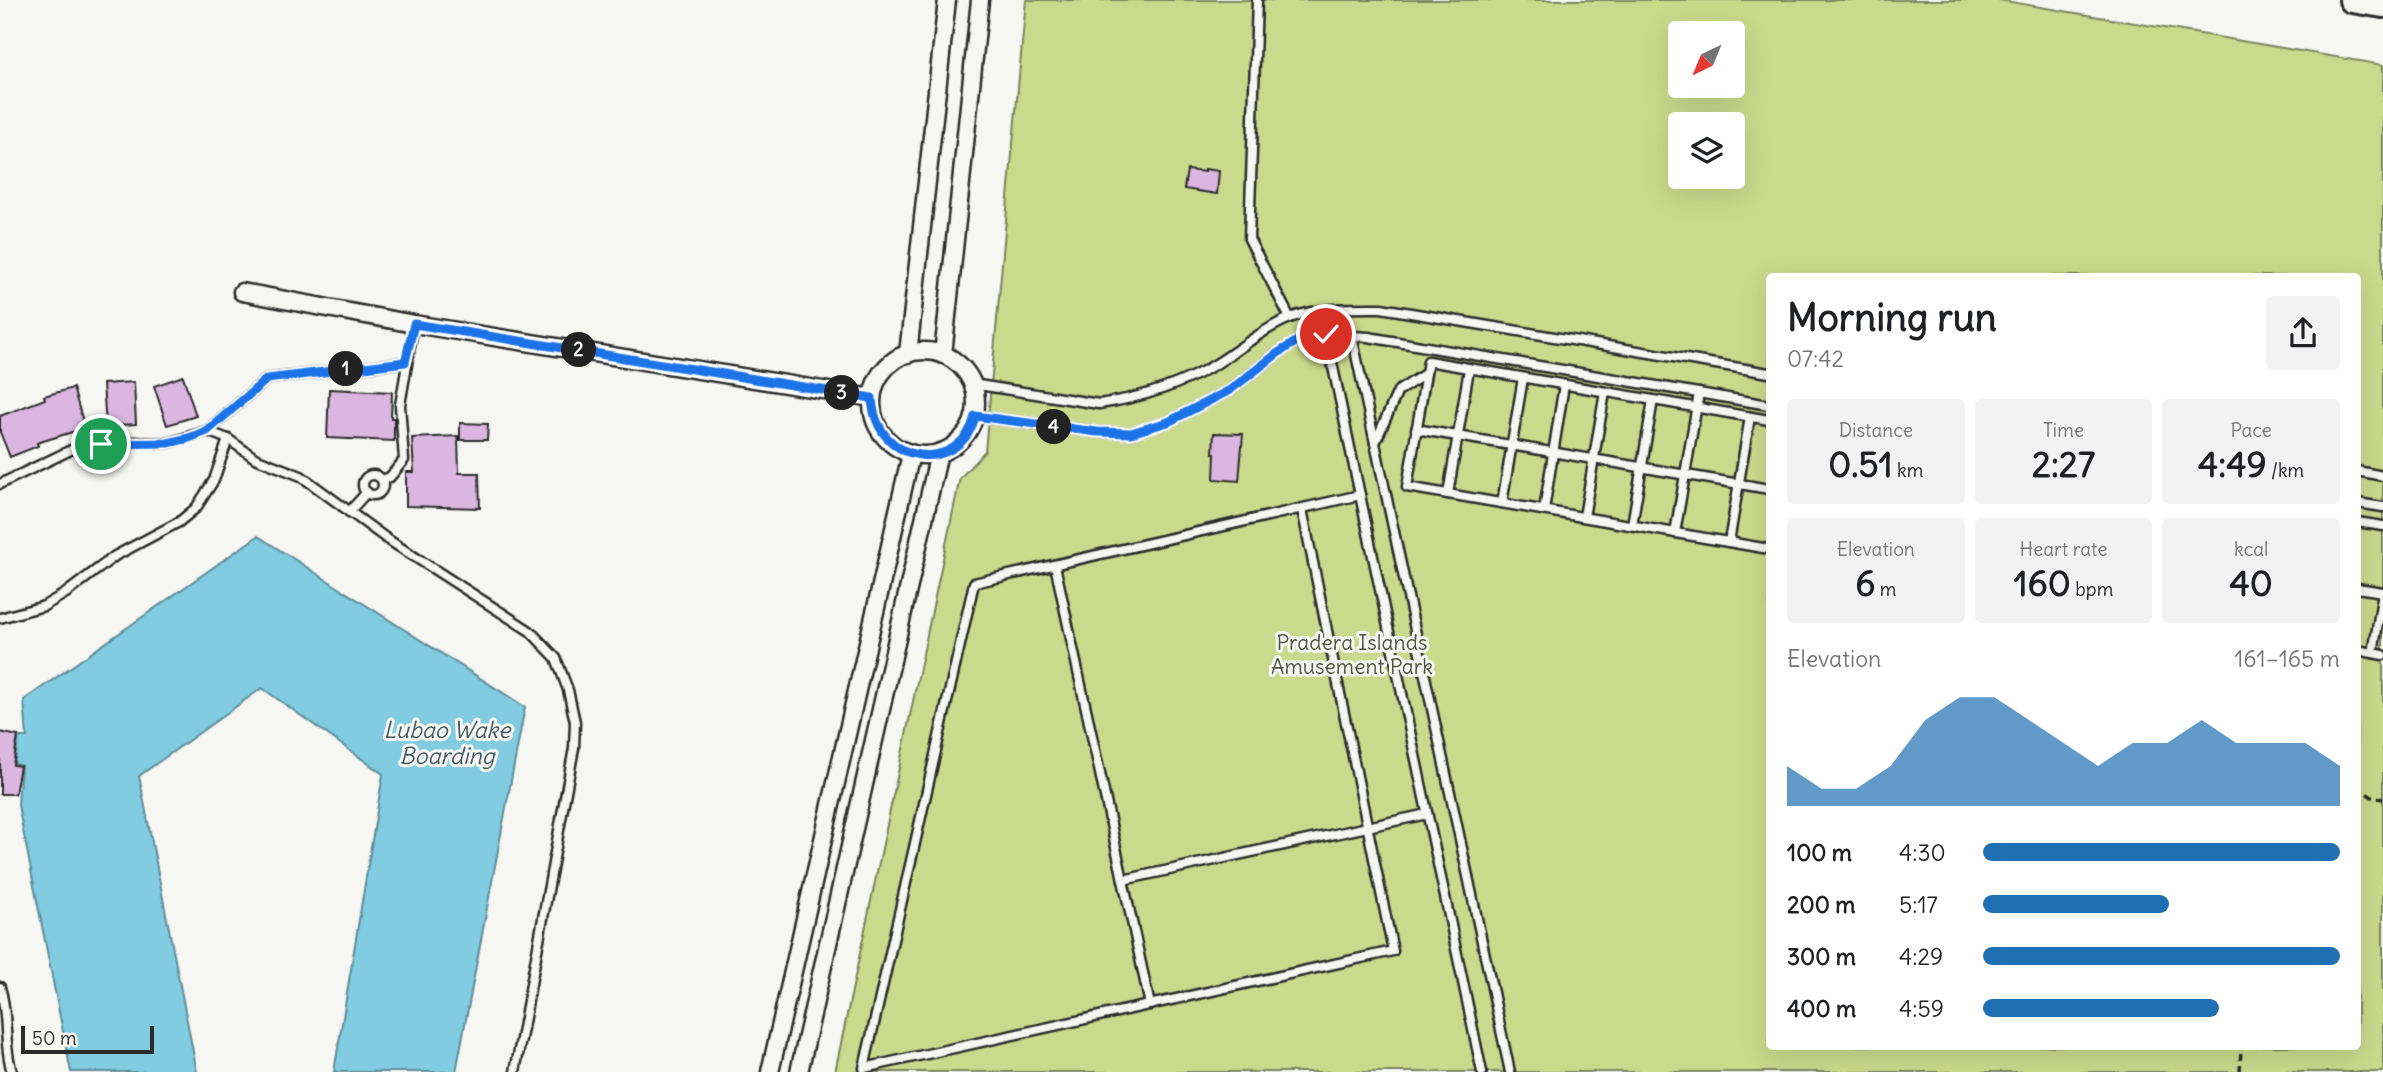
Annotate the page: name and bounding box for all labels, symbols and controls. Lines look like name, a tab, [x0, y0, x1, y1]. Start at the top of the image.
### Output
north arrow	[1668, 21, 1745, 98]
map controls	[1668, 21, 1745, 189]
button: layers	[1668, 112, 1745, 189]
text: Morning run	[1787, 294, 1997, 341]
button: share	[2266, 296, 2340, 370]
pin	[1296, 304, 1356, 364]
icon: check	[1307, 315, 1345, 353]
pin: 2	[562, 332, 596, 368]
text: 2	[573, 337, 584, 361]
text: 07:42	[1787, 344, 1844, 373]
pin: 1	[328, 352, 364, 386]
text: 1	[342, 356, 349, 380]
pin: 3	[824, 376, 860, 410]
text: 3	[836, 380, 847, 404]
pin: 4	[1036, 410, 1072, 444]
pin	[71, 414, 131, 474]
text: 4	[1048, 414, 1059, 438]
text: Distance	[1839, 418, 1913, 442]
text: Time	[2043, 418, 2084, 442]
text: Pace	[2231, 418, 2272, 442]
icon: arrive	[82, 425, 120, 463]
text: 0.51	[1828, 442, 1893, 486]
text: 2:27	[2032, 442, 2095, 486]
text: 4:49	[2198, 442, 2267, 486]
text: km	[1893, 458, 1923, 482]
text: /km	[2267, 458, 2304, 482]
text: Elevation	[1837, 537, 1915, 561]
text: Heart rate	[2019, 537, 2108, 561]
text: kcal	[2234, 537, 2268, 561]
text: 6	[1855, 561, 1875, 605]
text: 160	[2014, 561, 2071, 605]
text: 40	[2230, 561, 2273, 605]
text: m	[1875, 577, 1897, 601]
text: bpm	[2071, 577, 2113, 601]
park label: Pradera Islands Amusement Park	[1271, 629, 1433, 680]
text: Elevation	[1787, 644, 1881, 673]
text: 161–165 m	[2234, 644, 2340, 673]
water label: Lubao Wake Boarding	[383, 715, 512, 770]
text: 100 m	[1787, 838, 1852, 867]
text: 4:30	[1899, 838, 1946, 867]
text: 200 m	[1787, 890, 1856, 919]
text: 5:17	[1899, 890, 1938, 919]
text: 300 m	[1787, 942, 1856, 971]
text: 4:29	[1899, 942, 1943, 971]
text: 400 m	[1787, 994, 1856, 1023]
text: 4:59	[1899, 994, 1944, 1023]
scale bar	[21, 1023, 154, 1055]
text: 50 m	[32, 1026, 77, 1050]

